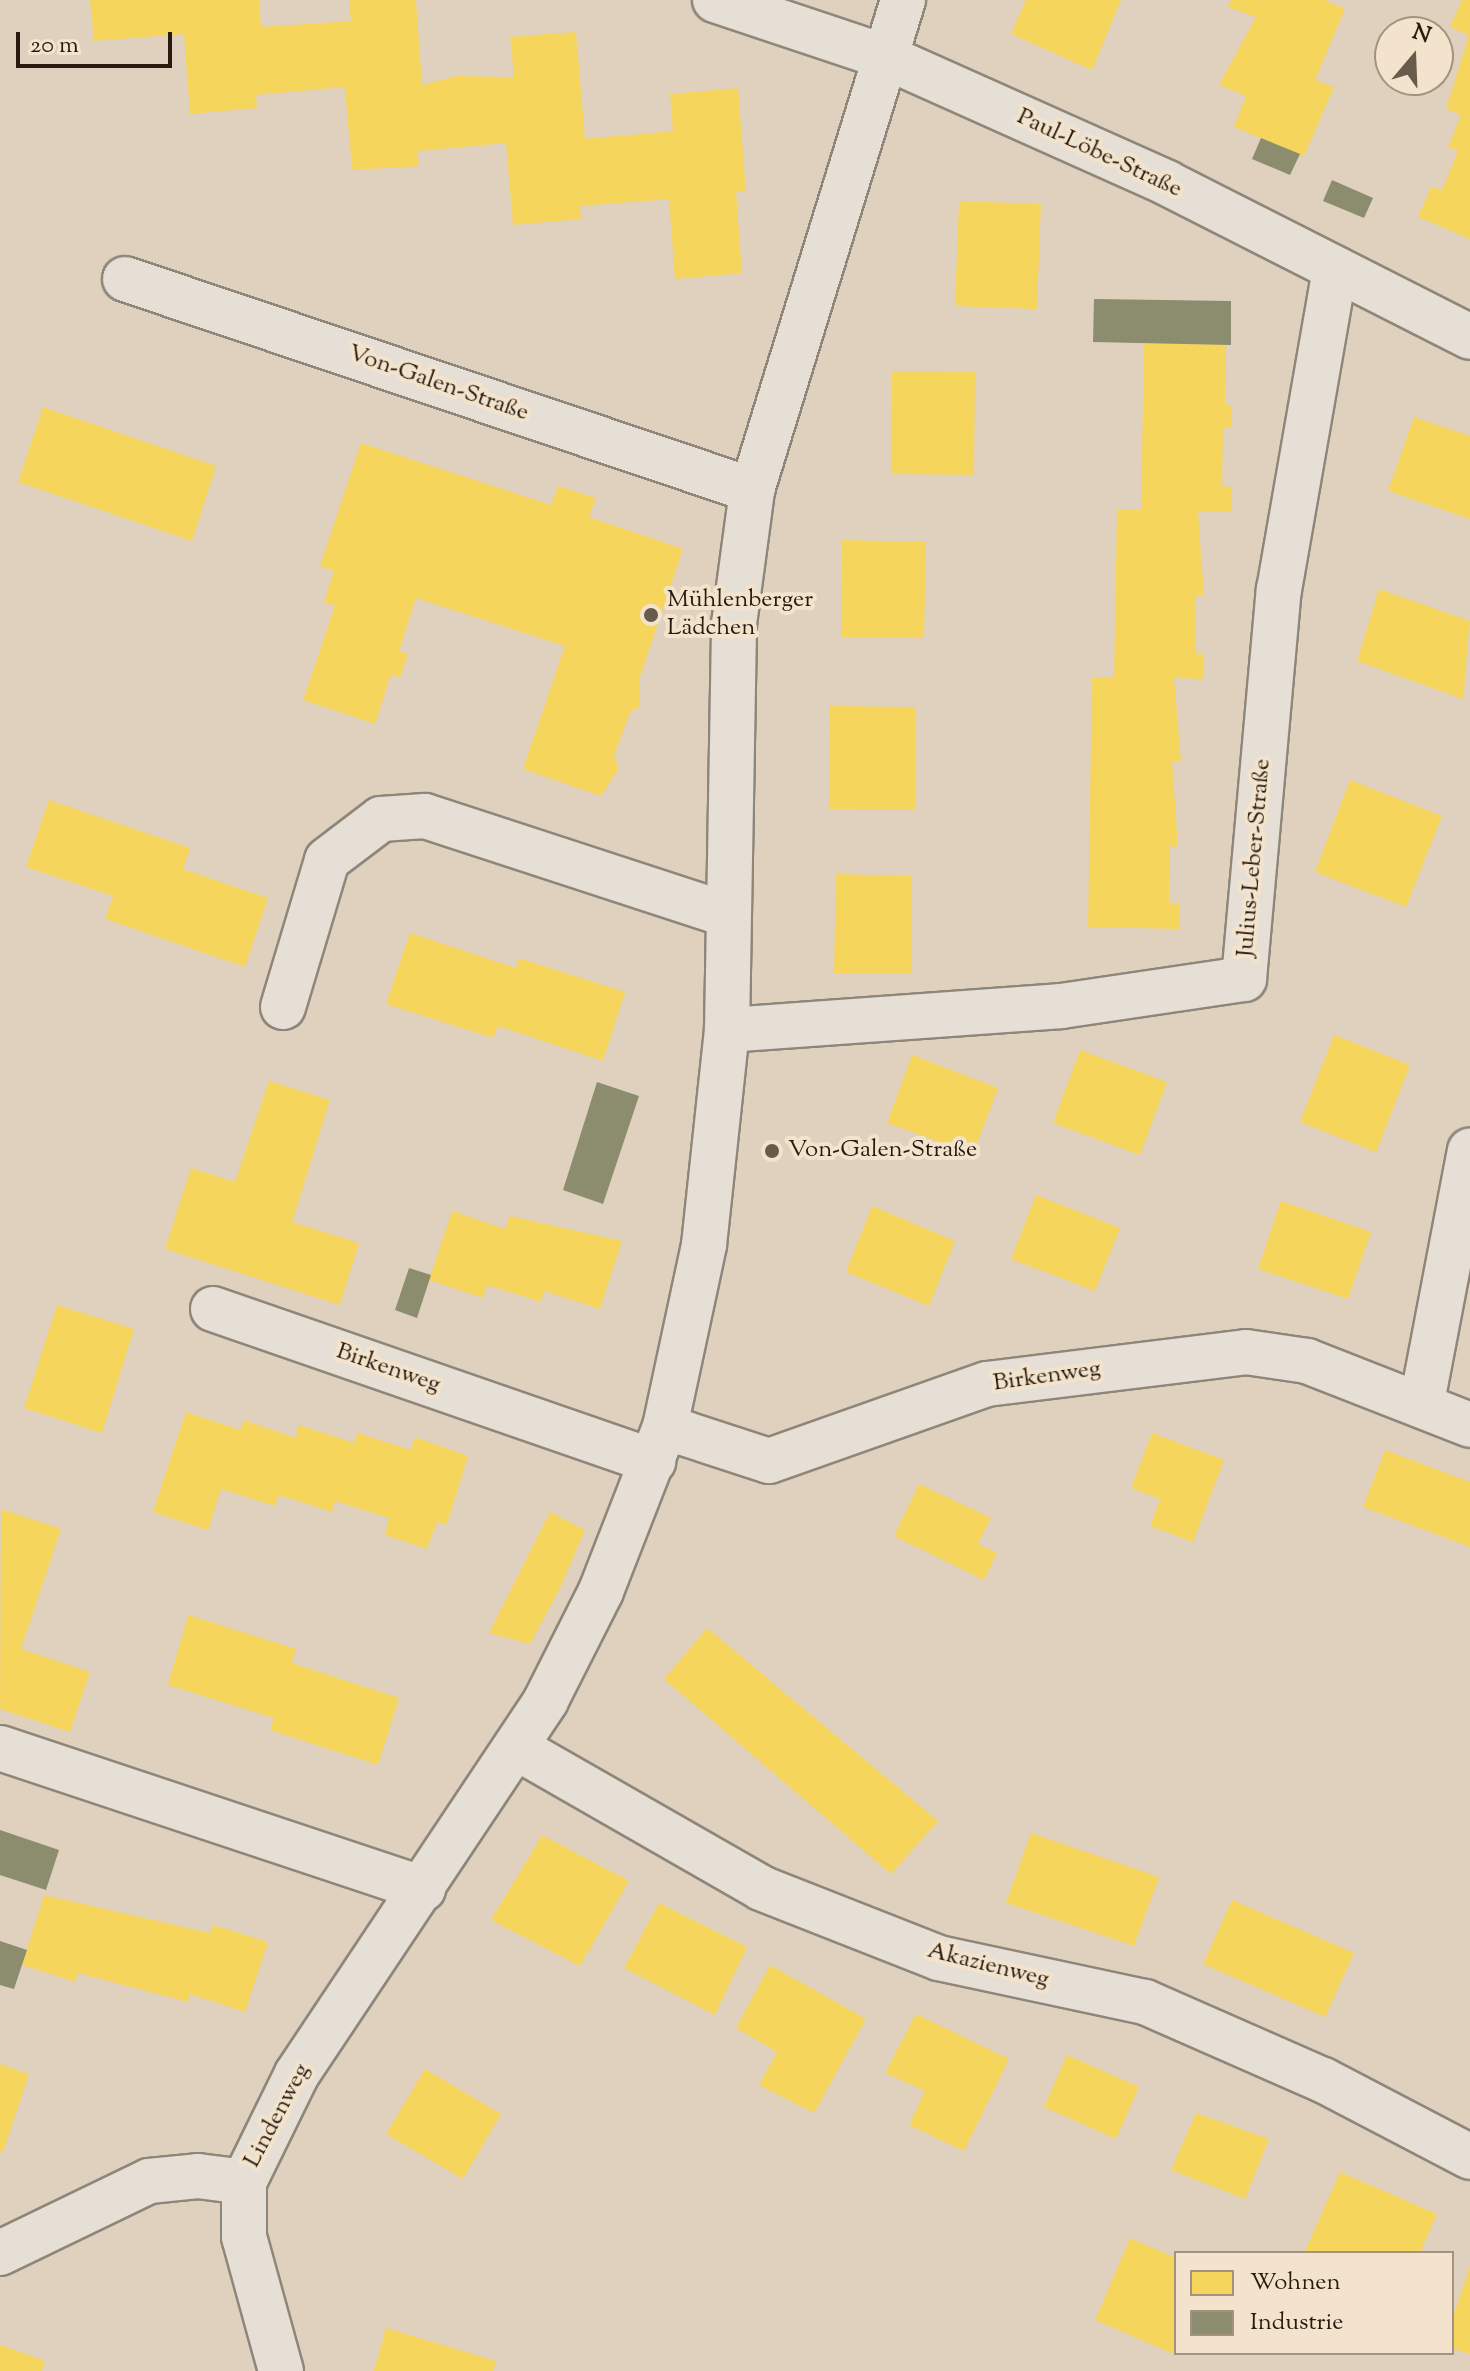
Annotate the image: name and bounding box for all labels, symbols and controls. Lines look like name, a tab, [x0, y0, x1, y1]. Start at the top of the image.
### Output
scale bar	[20, 16, 176, 66]
north arrow	[1374, 16, 1454, 96]
text: N	[1408, 17, 1435, 53]
text: 20 m	[30, 29, 79, 63]
street label: Paul-Löbe-Straße	[1012, 103, 1186, 205]
street label: Von-Galen-Straße	[344, 340, 532, 428]
place label: Mühlenberger Lädchen	[667, 587, 813, 643]
marker: Mühlenberger Lädchen	[642, 606, 660, 624]
street label: Julius-Leber-Straße	[1232, 758, 1278, 958]
place label: Von-Galen-Straße	[788, 1137, 977, 1165]
marker: Von-Galen-Straße	[763, 1142, 781, 1160]
street label: Birkenweg	[332, 1338, 444, 1400]
street label: Birkenweg	[991, 1355, 1103, 1399]
street label: Akazienweg	[924, 1937, 1052, 1995]
street label: Lindenweg	[239, 2059, 317, 2173]
legend	[1174, 2251, 1454, 2355]
text: Wohnen	[1250, 2266, 1341, 2300]
text: Industrie	[1250, 2306, 1343, 2340]

